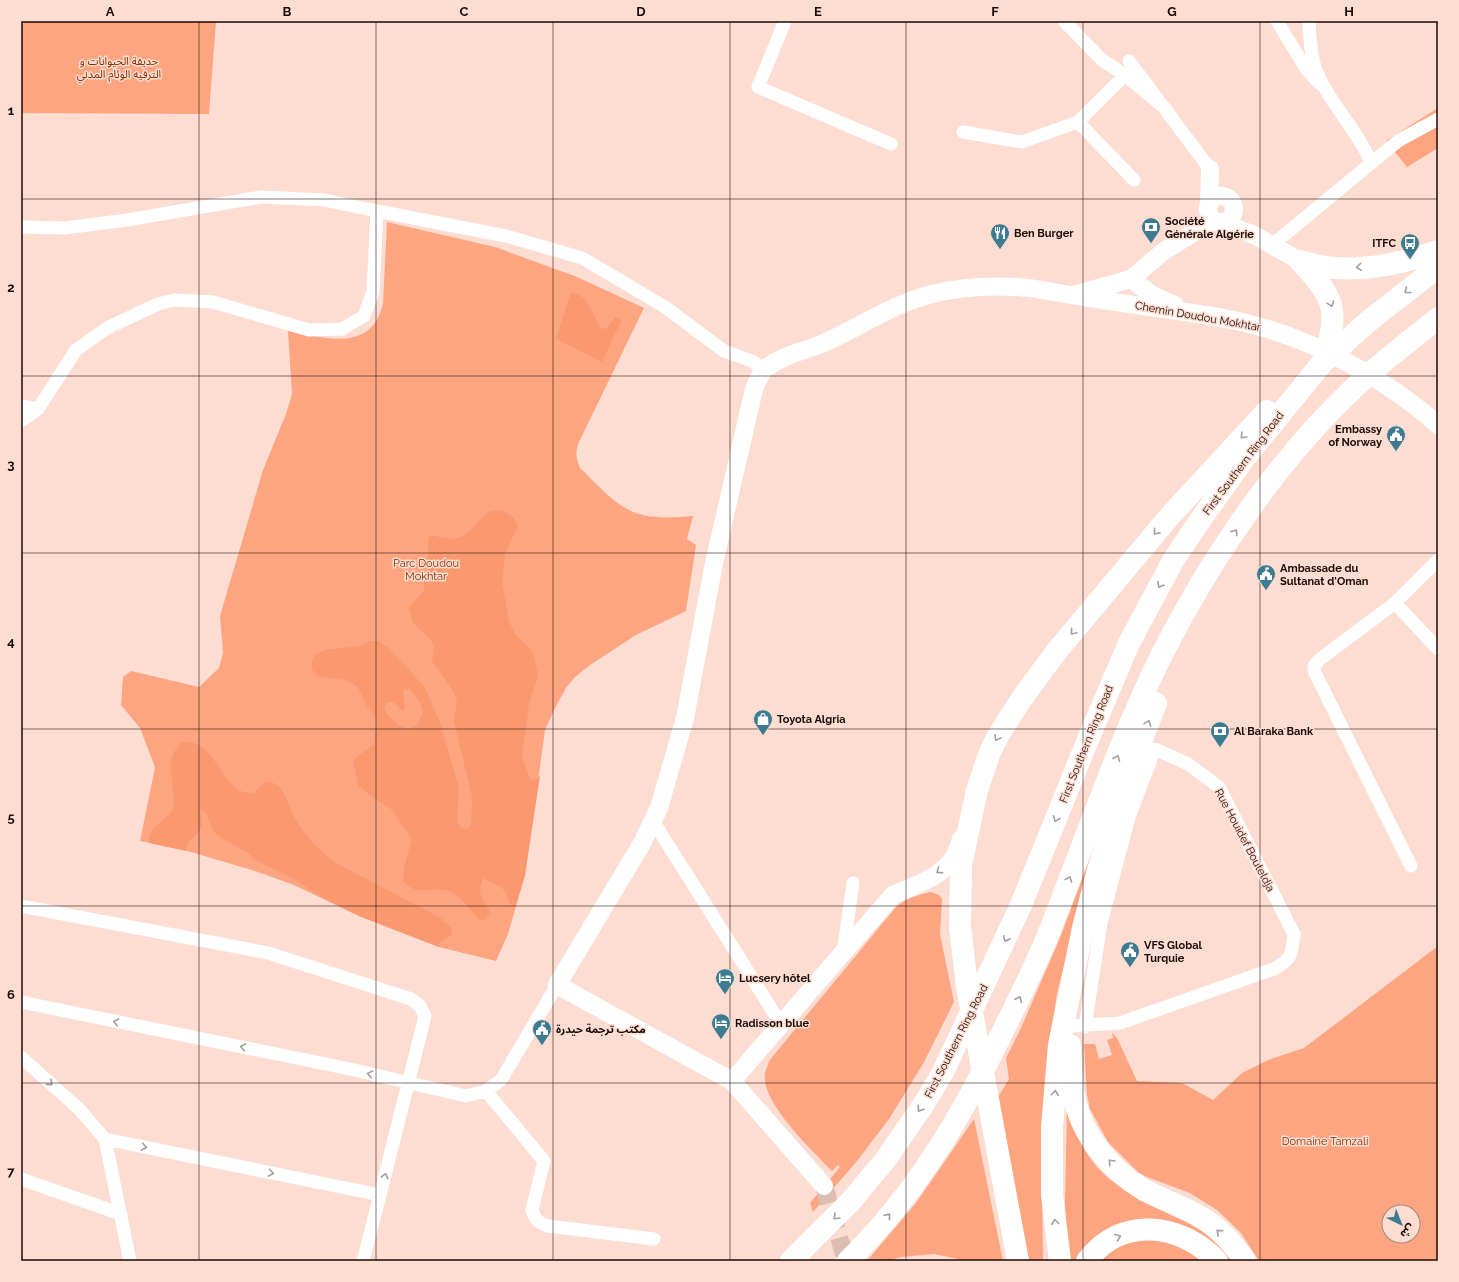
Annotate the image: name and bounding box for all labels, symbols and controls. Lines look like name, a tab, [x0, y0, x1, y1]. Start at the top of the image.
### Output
text: A	[106, 4, 115, 19]
text: B	[283, 4, 292, 19]
text: C	[460, 4, 469, 19]
text: D	[636, 4, 646, 19]
text: E	[814, 4, 822, 19]
text: F	[991, 4, 999, 19]
text: G	[1167, 4, 1177, 19]
text: H	[1344, 4, 1354, 19]
park label: حديقة الحيوانات و الترفيه الوئام المدني	[77, 55, 161, 84]
text: 1	[8, 103, 15, 118]
place label: Société Générale Algérie	[1165, 215, 1254, 241]
bank icon: Société Générale Algérie	[1140, 216, 1162, 244]
restaurant icon: Ben Burger	[989, 222, 1011, 250]
place label: Ben Burger	[1014, 227, 1074, 240]
bus stop icon: ITFC	[1399, 232, 1421, 260]
place label: ITFC	[1372, 237, 1396, 250]
one-way arrow	[1356, 262, 1362, 271]
text: 2	[7, 280, 15, 295]
one-way arrow	[1405, 286, 1412, 293]
street label: Chemin Doudou Mokhtar	[1134, 299, 1262, 334]
one-way arrow	[1326, 300, 1335, 307]
street label: First Southern Ring Road	[1200, 409, 1287, 517]
place label: Embassy of Norway	[1328, 423, 1382, 449]
public building icon: Embassy of Norway	[1385, 424, 1407, 452]
one-way arrow	[1240, 431, 1247, 439]
text: 3	[7, 457, 15, 472]
one-way arrow	[1153, 528, 1160, 535]
one-way arrow	[1230, 529, 1237, 536]
park label: Parc Doudou Mokhtar	[393, 557, 459, 583]
place label: Ambassade du Sultanat d'Oman	[1280, 562, 1369, 588]
public building icon: Ambassade du Sultanat d'Oman	[1255, 563, 1277, 591]
one-way arrow	[1157, 581, 1164, 588]
one-way arrow	[1070, 628, 1077, 635]
text: 4	[7, 634, 15, 649]
street label: First Southern Ring Road	[1057, 683, 1116, 805]
shop icon: Toyota Algria	[752, 708, 774, 736]
place label: Toyota Algria	[777, 713, 846, 726]
one-way arrow	[1144, 720, 1152, 727]
bank icon: Al Baraka Bank	[1209, 720, 1231, 748]
place label: Al Baraka Bank	[1234, 725, 1314, 738]
one-way arrow	[994, 734, 1002, 741]
one-way arrow	[1113, 755, 1121, 762]
street label: Rue Houidef Bouteldja	[1212, 787, 1277, 894]
text: 5	[7, 810, 15, 825]
one-way arrow	[1052, 815, 1060, 822]
one-way arrow	[936, 867, 943, 874]
one-way arrow	[1064, 876, 1072, 883]
one-way arrow	[1003, 935, 1011, 942]
place label: VFS Global Turquie	[1144, 939, 1202, 965]
public building icon: VFS Global Turquie	[1119, 940, 1141, 968]
hotel icon: Lucsery hôtel	[714, 967, 736, 995]
place label: Lucsery hôtel	[739, 972, 811, 985]
street label: First Southern Ring Road	[922, 982, 991, 1100]
text: 6	[7, 987, 15, 1002]
one-way arrow	[1014, 996, 1022, 1003]
hotel icon: Radisson blue	[710, 1012, 732, 1040]
place label: Radisson blue	[735, 1017, 810, 1030]
one-way arrow	[113, 1018, 119, 1026]
public building icon: مكتب ترجمة حيدرة	[531, 1018, 553, 1046]
place label: مكتب ترجمة حيدرة	[556, 1023, 646, 1036]
one-way arrow	[240, 1044, 246, 1052]
one-way arrow	[367, 1070, 374, 1078]
one-way arrow	[46, 1078, 53, 1085]
one-way arrow	[1051, 1090, 1060, 1096]
one-way arrow	[918, 1105, 925, 1112]
park label: Domaine Tamzali	[1282, 1135, 1368, 1148]
one-way arrow	[140, 1143, 147, 1151]
one-way arrow	[1109, 1160, 1116, 1167]
text: 7	[7, 1164, 15, 1179]
one-way arrow	[268, 1168, 274, 1177]
one-way arrow	[380, 1173, 388, 1180]
north arrow	[1381, 1204, 1421, 1244]
one-way arrow	[833, 1212, 840, 1220]
one-way arrow	[884, 1213, 891, 1220]
one-way arrow	[1051, 1219, 1060, 1225]
text: ش	[1398, 1221, 1417, 1241]
one-way arrow	[1216, 1229, 1224, 1236]
one-way arrow	[1113, 1234, 1121, 1242]

